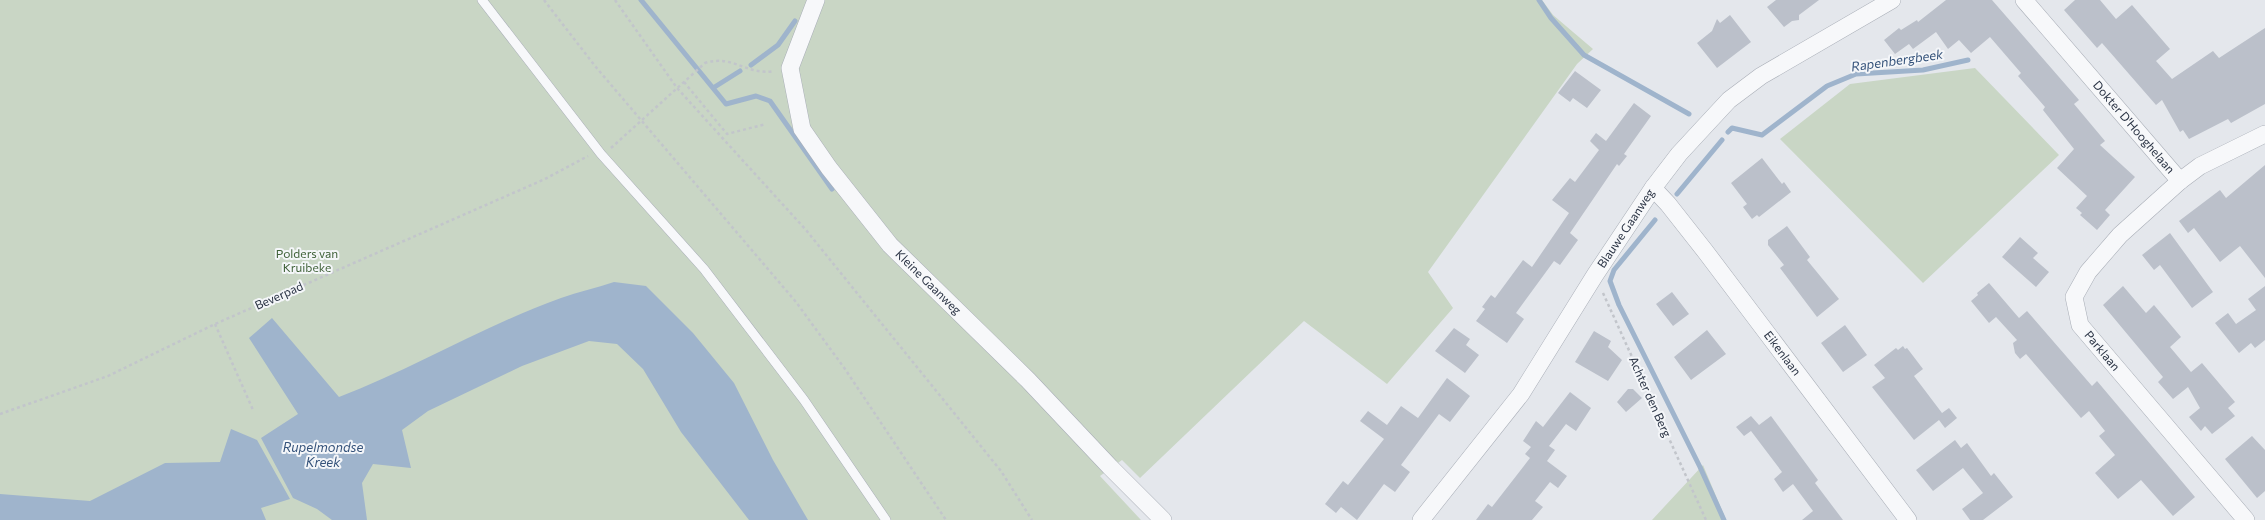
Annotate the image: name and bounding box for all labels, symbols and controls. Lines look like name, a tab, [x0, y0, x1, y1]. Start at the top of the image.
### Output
water label: Rapenbergbeek	[1850, 45, 1945, 74]
street label: Dokter D'Hooghelaan	[2091, 77, 2178, 176]
street label: Blauwe Gaanweg	[1594, 185, 1657, 270]
park label: Polders van Kruibeke	[276, 246, 338, 274]
street label: Kleine Gaanweg	[893, 246, 965, 317]
street label: Beverpad	[252, 278, 305, 312]
street label: Eikenlaan	[1762, 328, 1804, 378]
street label: Parklaan	[2082, 328, 2123, 373]
street label: Achter den Berg	[1627, 354, 1675, 440]
water label: Rupelmondse Kreek	[283, 439, 363, 470]

